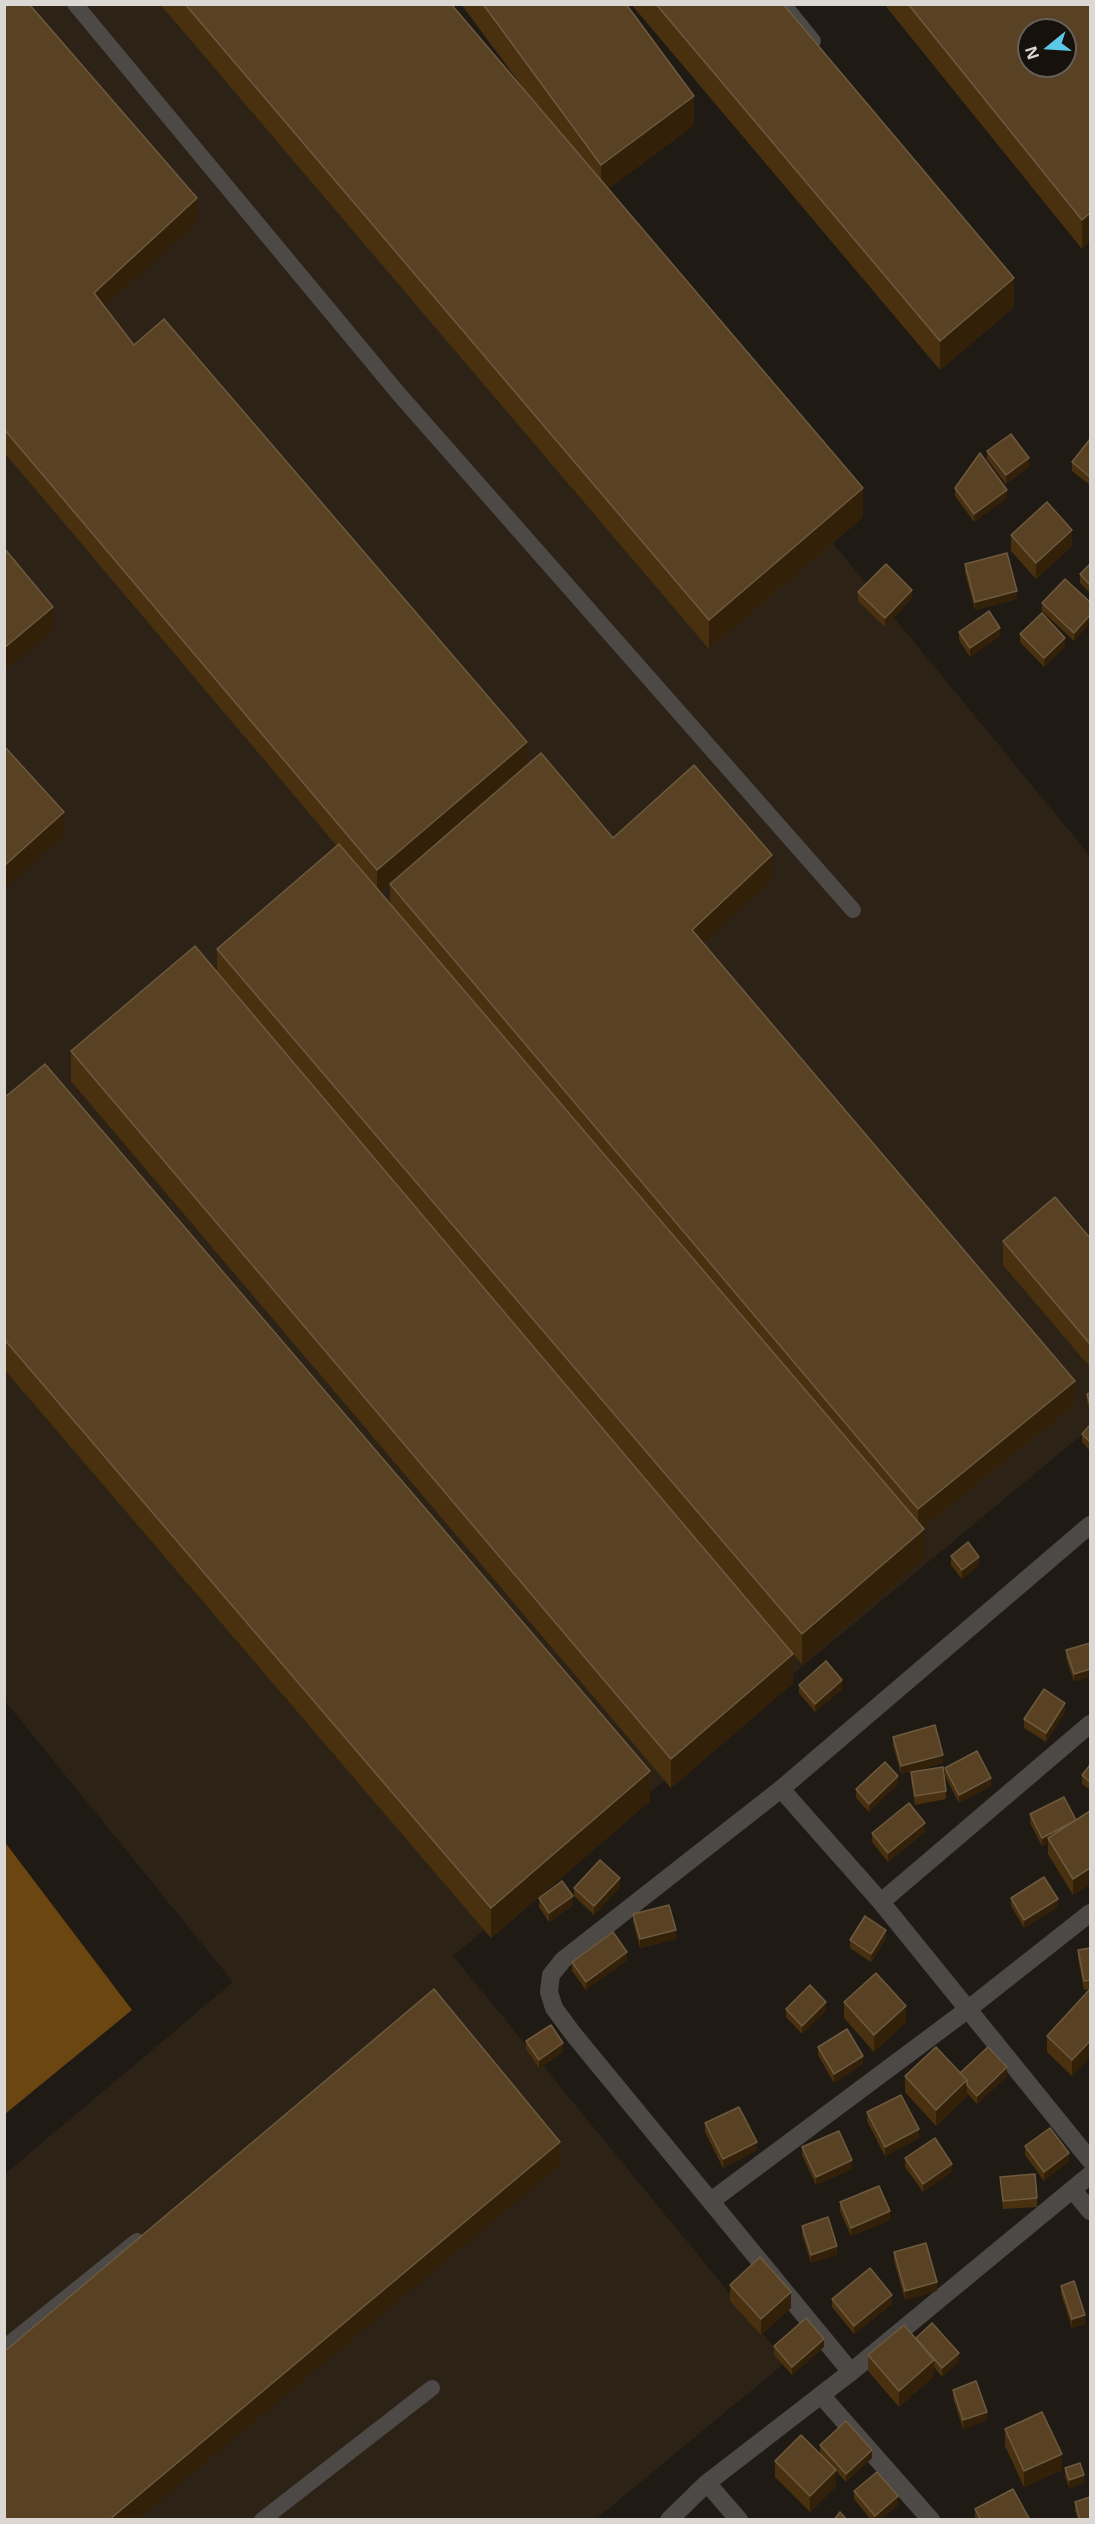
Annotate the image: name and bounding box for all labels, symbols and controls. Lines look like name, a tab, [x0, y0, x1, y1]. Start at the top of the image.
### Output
north arrow	[1017, 18, 1077, 78]
text: N	[1019, 43, 1044, 63]

